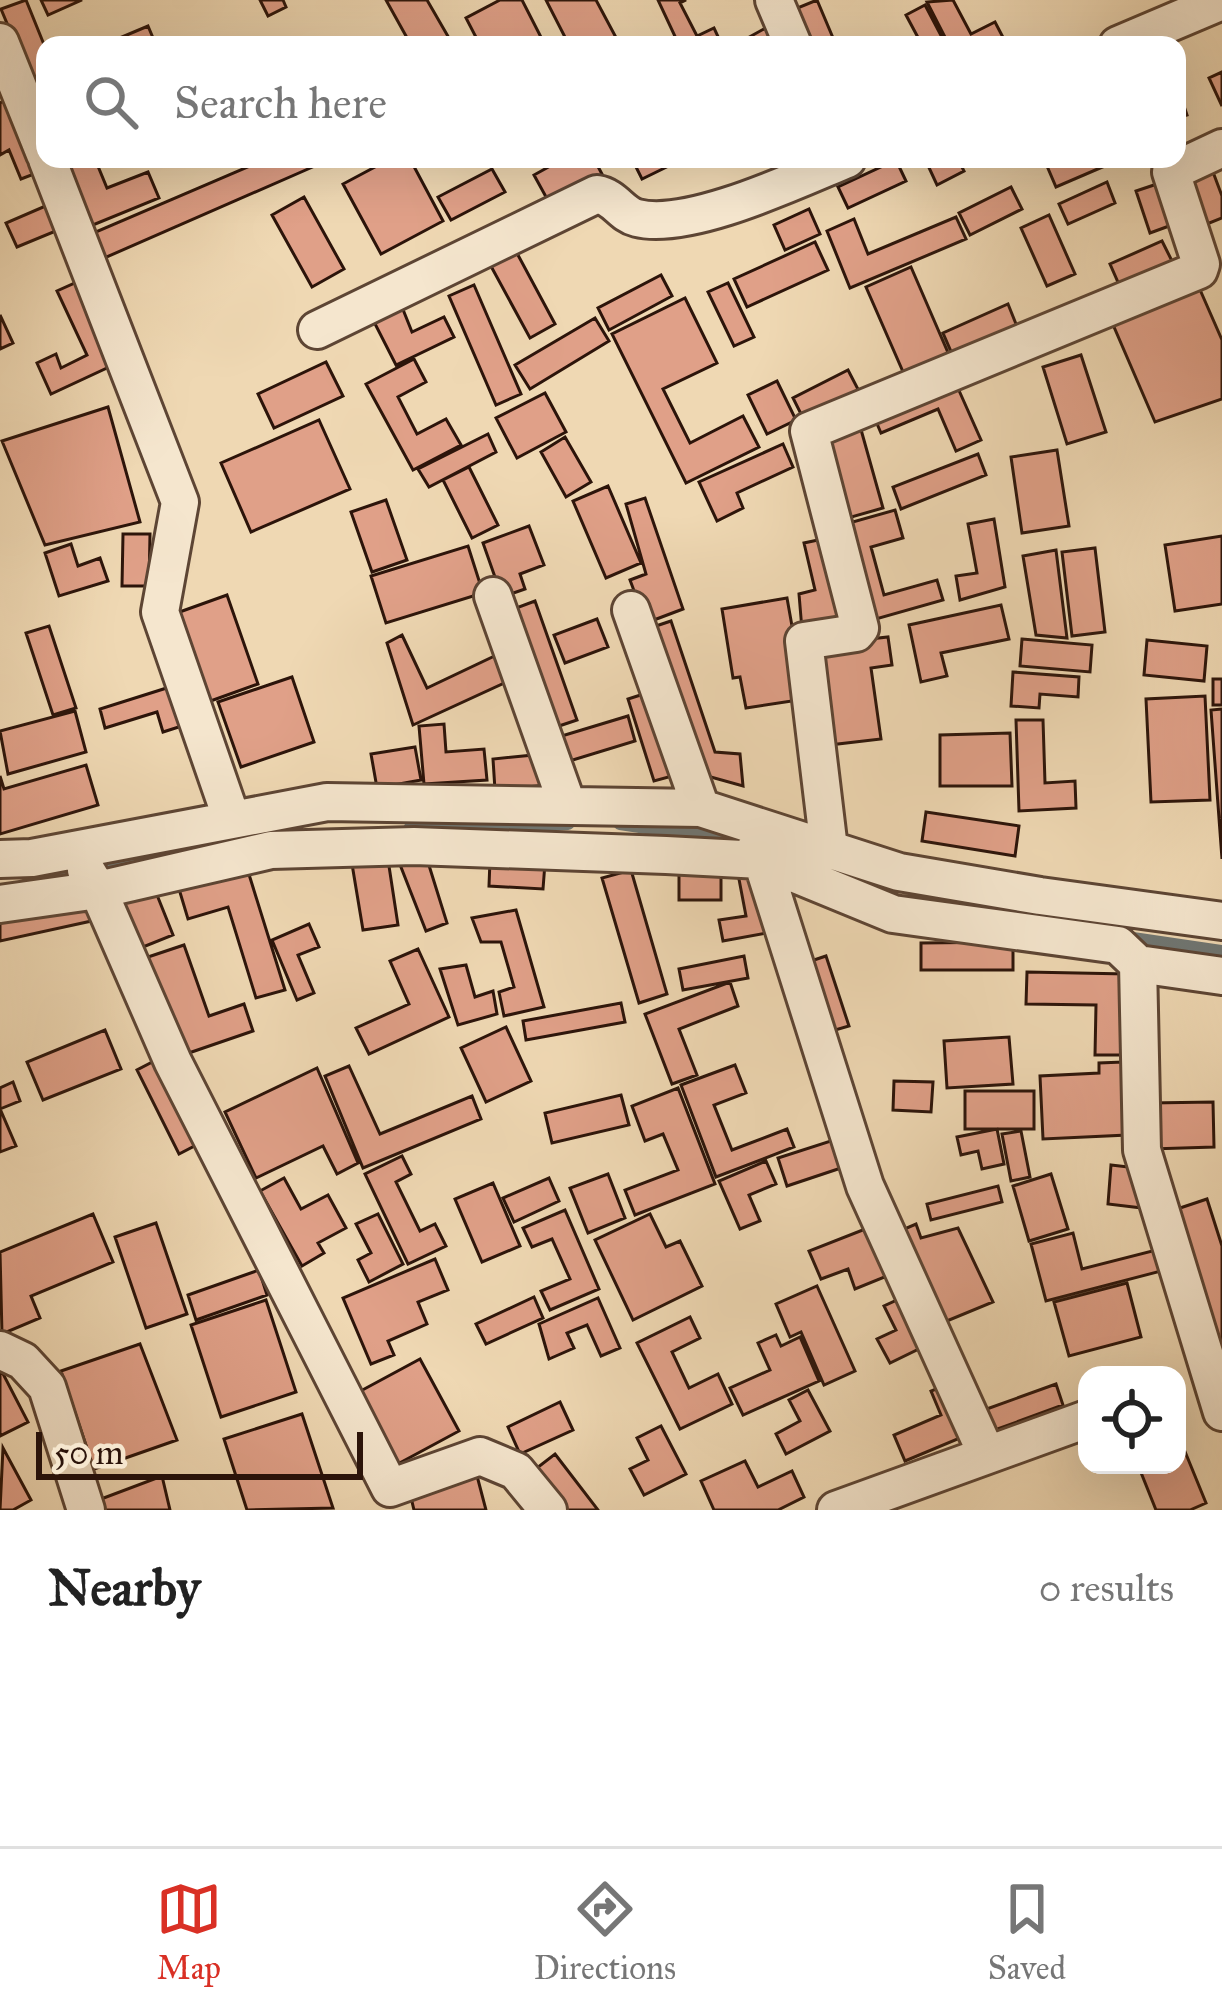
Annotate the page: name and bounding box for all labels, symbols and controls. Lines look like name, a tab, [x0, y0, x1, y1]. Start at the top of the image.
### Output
search box	[36, 36, 1186, 168]
icon: search	[78, 69, 144, 135]
text: Search here	[174, 75, 387, 130]
map controls	[1078, 1366, 1186, 1474]
button: locate	[1078, 1366, 1186, 1474]
scale bar	[36, 1426, 363, 1479]
text: 50 m	[54, 1433, 123, 1473]
text: Nearby	[48, 1557, 200, 1619]
text: 0 results	[1039, 1564, 1174, 1612]
tab: Map	[156, 1876, 222, 1988]
tab: Directions	[534, 1876, 676, 1988]
tab: Saved	[988, 1876, 1066, 1988]

